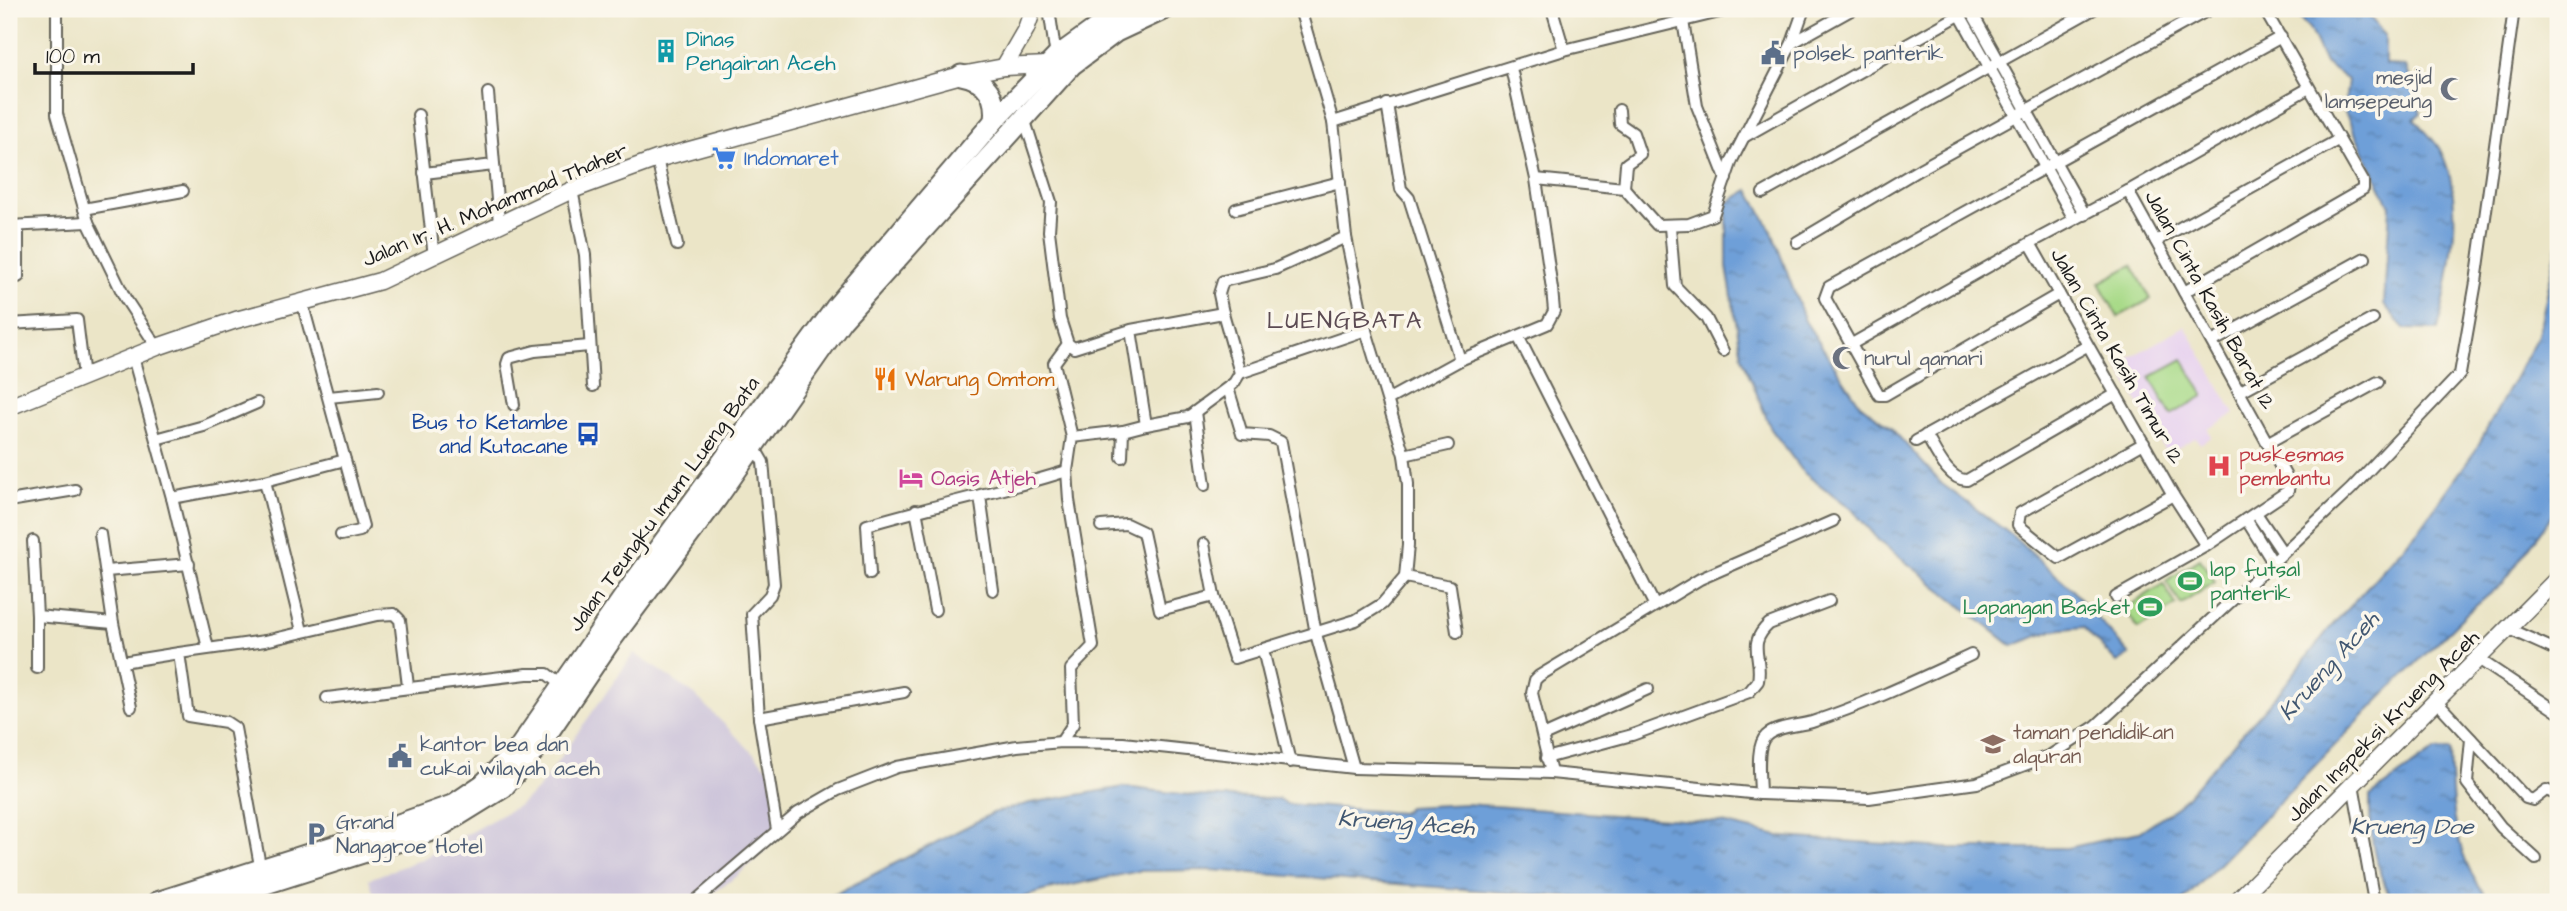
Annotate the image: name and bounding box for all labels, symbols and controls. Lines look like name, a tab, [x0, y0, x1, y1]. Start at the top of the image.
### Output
place label: Dinas Pengairan Aceh	[686, 25, 836, 80]
scale bar	[35, 32, 192, 76]
building icon: Dinas Pengairan Aceh	[652, 37, 680, 65]
public building icon: polsek panterik	[1759, 39, 1787, 67]
place label: polsek panterik	[1793, 39, 1944, 69]
text: 100 m	[46, 42, 101, 71]
place label: mesjid lamsepeung	[2325, 63, 2432, 118]
mosque icon: mesjid lamsepeung	[2438, 75, 2466, 103]
street label: Jalan Ir. H. Mohammad Thaher	[358, 136, 632, 274]
supermarket icon: Indomaret	[710, 144, 738, 172]
place label: Indomaret	[744, 144, 839, 173]
street label: Jalan Cinta Kasih Barat 12	[2138, 185, 2282, 415]
street label: Jalan Cinta Kasih Timur 12	[2043, 243, 2191, 469]
district label: LUENGBATA	[1267, 304, 1423, 338]
mosque icon: nurul qamari	[1830, 344, 1858, 372]
place label: nurul qamari	[1864, 344, 1982, 373]
restaurant icon: Warung Omtom	[871, 365, 899, 393]
place label: Warung Omtom	[905, 365, 1055, 396]
street label: Jalan Teungku Imum Lueng Bata	[561, 370, 768, 639]
place label: Bus to Ketambe and Kutacane	[412, 408, 568, 461]
bus stop icon: Bus to Ketambe and Kutacane	[574, 420, 602, 448]
place label: puskesmas pembantu	[2239, 440, 2344, 494]
hospital icon: puskesmas pembantu	[2205, 452, 2233, 480]
hotel icon: Oasis Atjeh	[897, 464, 925, 492]
place label: Oasis Atjeh	[931, 464, 1036, 493]
place label: lap futsal panterik	[2210, 555, 2300, 609]
sports icon: lap futsal panterik	[2176, 567, 2204, 595]
place label: Lapangan Basket	[1963, 593, 2130, 624]
sports icon: Lapangan Basket	[2136, 593, 2164, 621]
water label: Krueng Aceh	[2271, 603, 2388, 728]
street label: Jalan Inspeksi Krueng Aceh	[2280, 623, 2488, 830]
place label: taman pendidikan alquran	[2013, 718, 2174, 771]
place label: kantor bea dan cukai wilayah aceh	[420, 730, 601, 785]
school or university icon: taman pendidikan alquran	[1979, 730, 2007, 758]
public building icon: kantor bea dan cukai wilayah aceh	[386, 742, 414, 770]
water label: Krueng Aceh	[1337, 802, 1477, 845]
place label: Grand Nanggroe Hotel	[336, 808, 483, 863]
water label: Krueng Doe	[2350, 811, 2475, 844]
parking icon: Grand Nanggroe Hotel	[302, 820, 330, 848]

